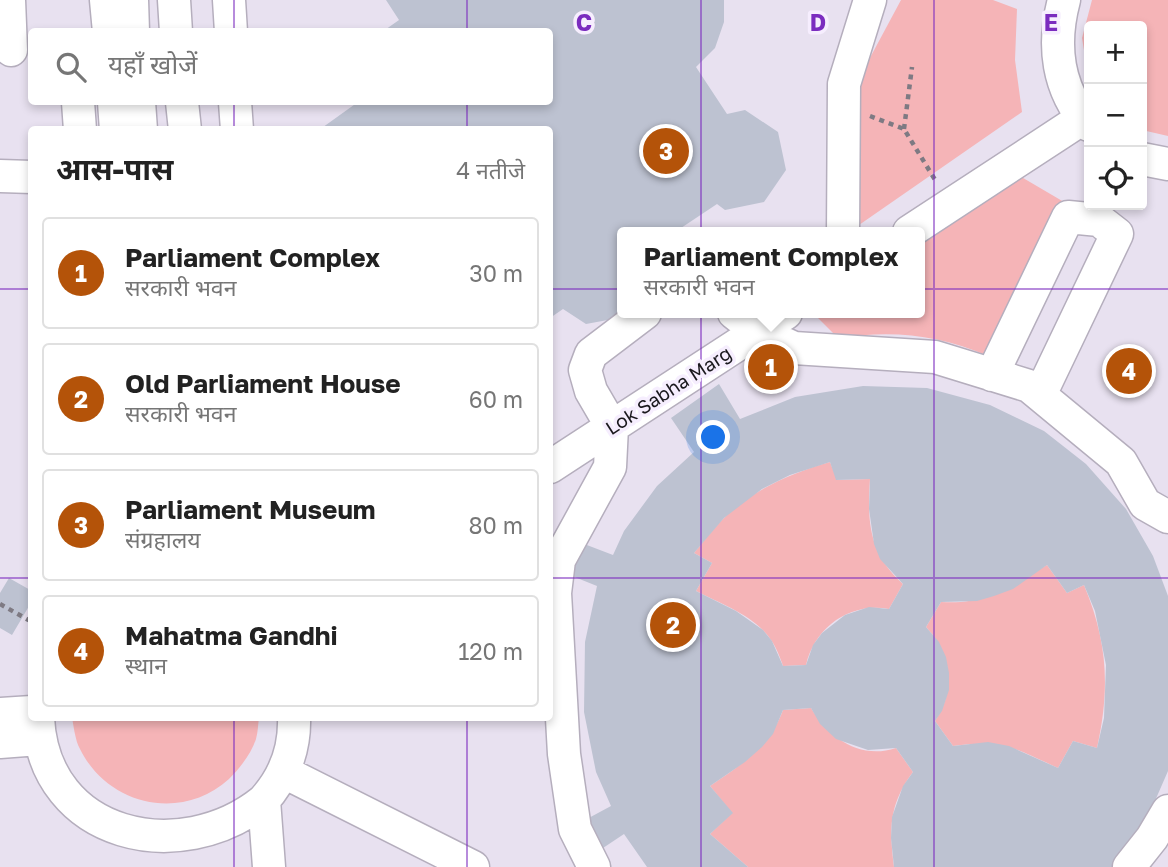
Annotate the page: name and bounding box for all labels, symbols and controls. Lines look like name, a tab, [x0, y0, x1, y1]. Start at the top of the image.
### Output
text: C	[576, 8, 592, 36]
text: D	[810, 8, 826, 36]
text: E	[1044, 8, 1058, 36]
map controls	[1084, 21, 1147, 210]
button: +	[1084, 21, 1147, 84]
search box	[28, 28, 553, 105]
icon: search	[52, 48, 90, 86]
text: यहाँ खोजें	[108, 49, 197, 80]
button: −	[1084, 84, 1147, 147]
pin: 3	[643, 125, 689, 177]
button: locate	[1084, 147, 1147, 210]
text: आस-पास	[56, 151, 173, 187]
text: 4 नतीजे	[456, 156, 525, 184]
popup	[617, 227, 925, 318]
text: Parliament Complex	[643, 241, 899, 272]
text: Parliament Complex	[125, 242, 380, 273]
text: 1	[75, 259, 87, 287]
text: 30 m	[469, 259, 523, 287]
text: सरकारी भवन	[643, 272, 755, 300]
text: सरकारी भवन	[125, 273, 236, 301]
street label: Lok Sabha Marg	[601, 341, 735, 439]
pin: 1	[748, 341, 794, 393]
pin: 4	[1106, 345, 1152, 397]
text: Old Parliament House	[125, 368, 401, 399]
text: 2	[74, 385, 88, 413]
text: 60 m	[469, 385, 523, 413]
text: सरकारी भवन	[125, 399, 236, 427]
your location	[696, 420, 730, 454]
text: Parliament Museum	[125, 494, 376, 525]
text: 3	[74, 511, 88, 539]
text: 80 m	[469, 511, 523, 539]
text: संग्रहालय	[125, 525, 201, 553]
pin: 2	[650, 599, 696, 651]
text: Mahatma Gandhi	[125, 620, 338, 651]
text: 4	[74, 637, 88, 665]
text: 120 m	[458, 637, 523, 665]
text: स्थान	[125, 651, 167, 679]

